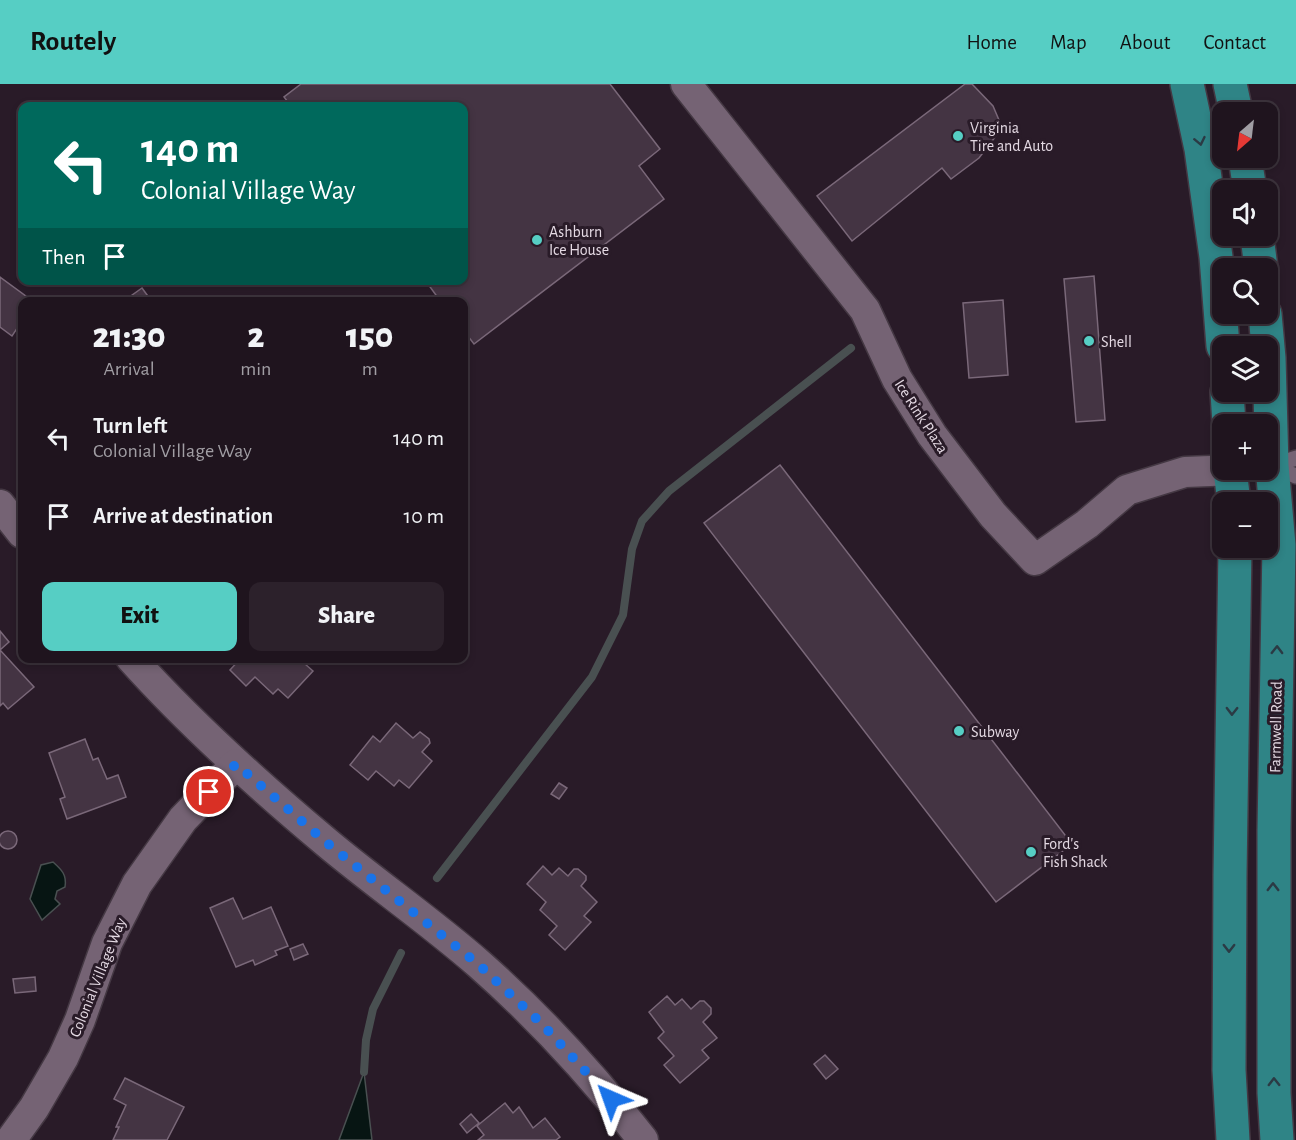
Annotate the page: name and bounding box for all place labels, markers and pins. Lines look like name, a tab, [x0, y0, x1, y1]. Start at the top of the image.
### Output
place label: Virginia Tire and Auto	[970, 120, 1053, 154]
marker: Virginia Tire and Auto	[951, 129, 965, 143]
place label: Ashburn Ice House	[549, 224, 609, 258]
marker: Ashburn Ice House	[530, 233, 544, 247]
marker: Shell	[1082, 334, 1096, 348]
place label: Shell	[1101, 334, 1132, 350]
marker: Subway	[952, 724, 966, 738]
place label: Subway	[971, 724, 1019, 741]
pin	[183, 766, 234, 817]
place label: Ford's Fish Shack	[1043, 836, 1108, 870]
marker: Ford's Fish Shack	[1024, 845, 1038, 859]

